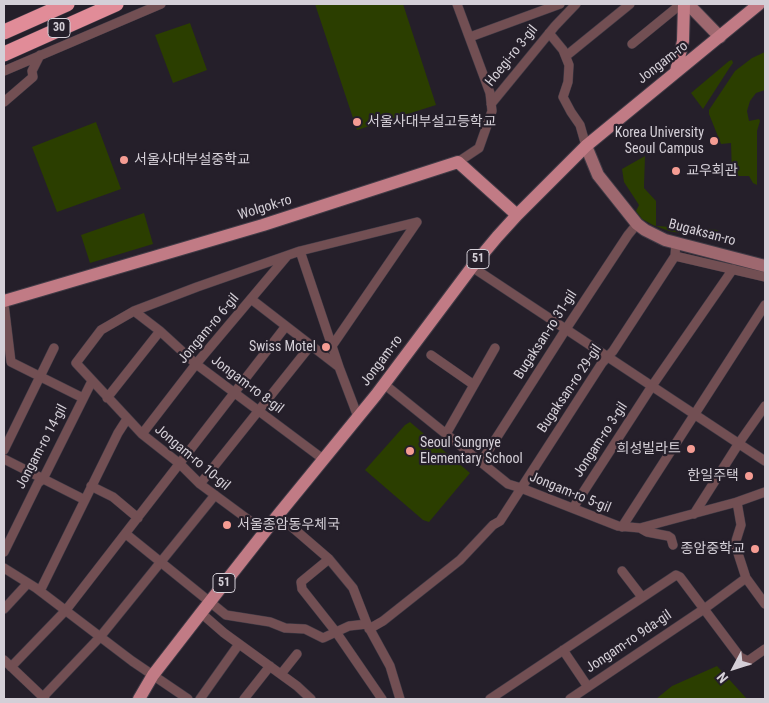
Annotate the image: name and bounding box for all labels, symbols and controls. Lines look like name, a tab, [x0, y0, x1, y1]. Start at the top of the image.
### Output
road number: 30	[48, 18, 70, 38]
street label: Hoegi-ro 3-gil	[482, 22, 542, 90]
street label: Jongam-ro	[634, 38, 692, 88]
place label: 서울사대부설고등학교	[367, 114, 496, 130]
marker: 서울사대부설고등학교	[351, 116, 363, 128]
place label: Korea University Seoul Campus	[615, 125, 704, 158]
marker: Korea University Seoul Campus	[708, 135, 720, 147]
place label: 서울사대부설중학교	[134, 152, 250, 168]
marker: 서울사대부설중학교	[118, 154, 130, 166]
place label: 교우회관	[686, 163, 738, 179]
marker: 교우회관	[670, 165, 682, 177]
street label: Wolgok-ro	[236, 192, 294, 224]
street label: Bugaksan-ro	[667, 216, 737, 250]
road number: 51	[467, 250, 489, 268]
street label: Bugaksan-ro 31-gil	[511, 287, 581, 383]
street label: Jongam-ro 6-gil	[175, 291, 243, 367]
street label: Jongam-ro	[357, 332, 407, 390]
place label: Swiss Motel	[249, 339, 316, 355]
marker: Swiss Motel	[320, 341, 332, 353]
street label: Bugaksan-ro 29-gil	[534, 342, 606, 436]
street label: Jongam-ro 8-gil	[207, 352, 287, 418]
street label: Jongam-ro 3-gil	[570, 399, 632, 481]
street label: Jongam-ro 14-gil	[13, 402, 71, 492]
street label: Jongam-ro 10-gil	[151, 422, 233, 494]
place label: Seoul Sungnye Elementary School	[420, 435, 523, 468]
place label: 희성빌라트	[617, 441, 681, 457]
marker: 희성빌라트	[685, 443, 697, 455]
marker: Seoul Sungnye Elementary School	[404, 445, 416, 457]
place label: 한일주택	[687, 468, 739, 484]
street label: Jongam-ro 5-gil	[527, 469, 613, 517]
marker: 한일주택	[743, 470, 755, 482]
place label: 서울종암동우체국	[237, 517, 340, 533]
marker: 서울종암동우체국	[221, 519, 233, 531]
place label: 종암중학교	[681, 541, 745, 557]
marker: 종암중학교	[749, 543, 761, 555]
road number: 51	[213, 574, 235, 592]
street label: Jongam-ro 9da-gil	[583, 607, 675, 677]
north arrow	[709, 643, 759, 693]
text: N	[714, 669, 731, 686]

